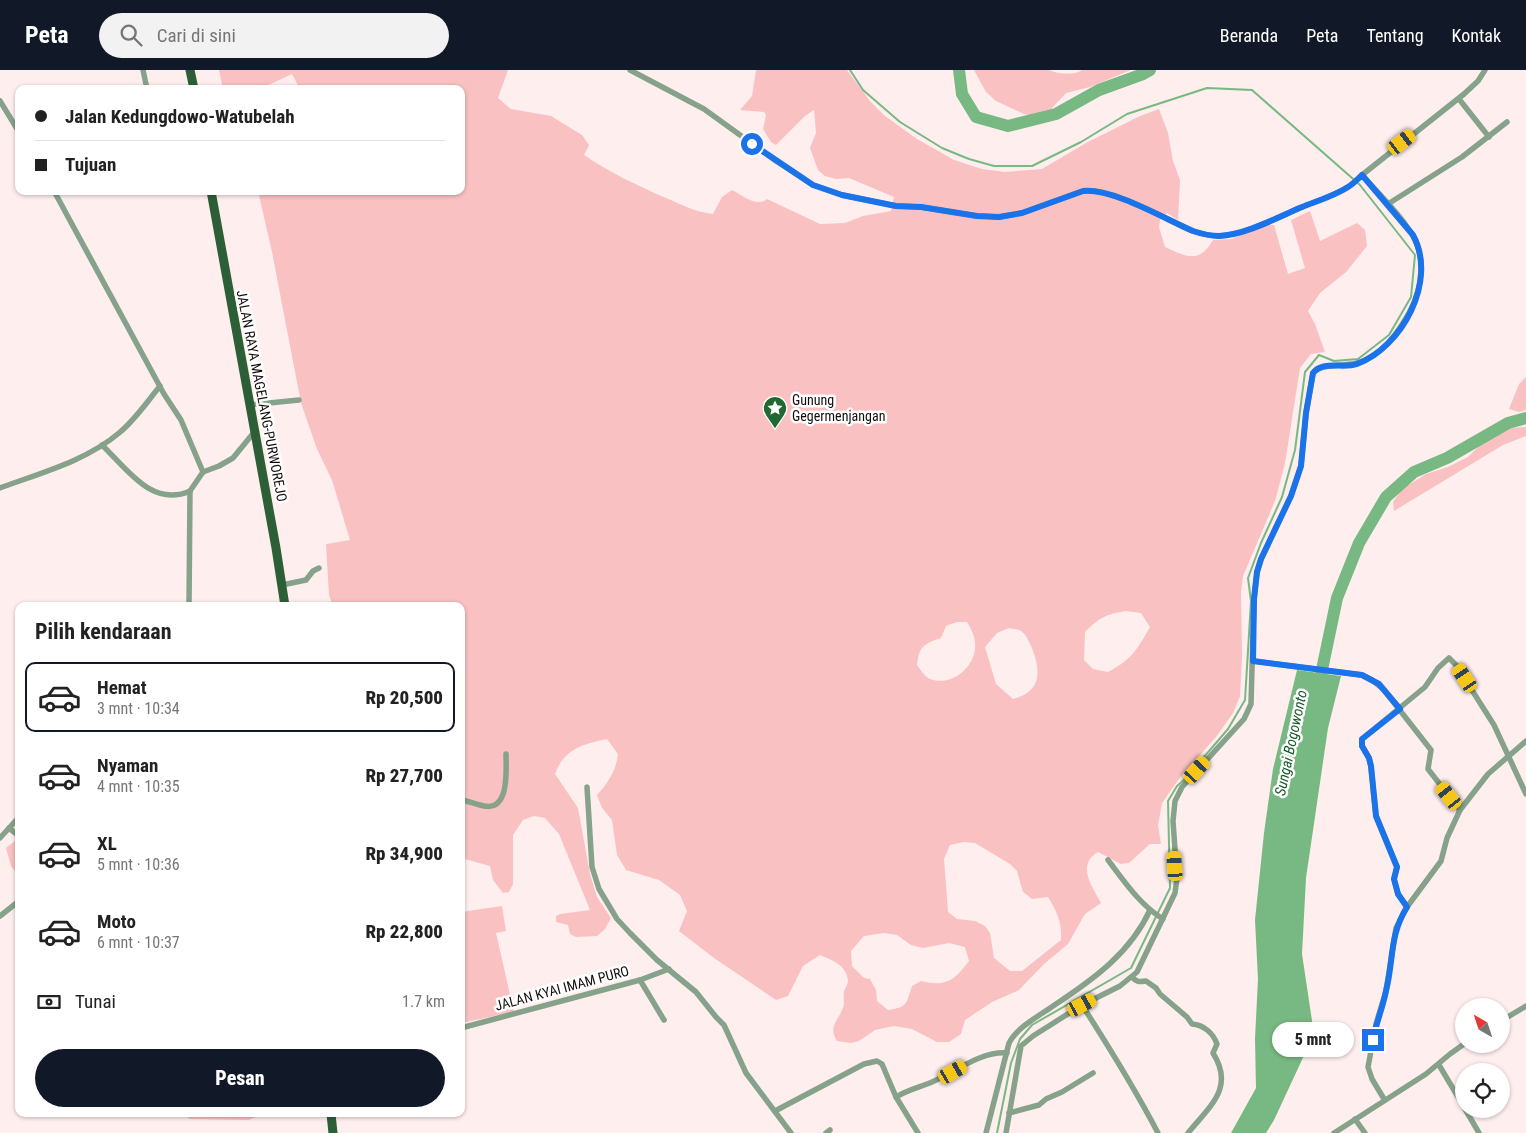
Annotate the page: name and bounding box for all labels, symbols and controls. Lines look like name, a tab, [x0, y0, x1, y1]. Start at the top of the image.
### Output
search box	[99, 13, 449, 58]
text: Peta	[25, 21, 69, 49]
icon: search	[117, 21, 145, 49]
text: Cari di sini	[157, 24, 236, 47]
text: Beranda	[1220, 25, 1278, 46]
text: Peta	[1306, 25, 1338, 46]
text: Tentang	[1366, 25, 1424, 46]
text: Kontak	[1452, 25, 1501, 46]
text: Jalan Kedungdowo-Watubelah	[65, 105, 295, 128]
car	[1385, 127, 1418, 157]
route start	[741, 133, 763, 155]
text: Tujuan	[65, 153, 116, 176]
street label: JALAN RAYA MAGELANG-PURWOREJO	[234, 289, 290, 503]
place label: Gunung Gegermenjangan	[792, 392, 885, 424]
place icon: Gunung Gegermenjangan	[762, 395, 788, 429]
text: Pilih kendaraan	[35, 619, 171, 644]
car	[1450, 661, 1479, 695]
icon: car	[37, 675, 82, 720]
text: Hemat	[97, 676, 147, 699]
text: Rp 20,500	[365, 686, 443, 709]
water label: Sungai Bogowonto	[1271, 689, 1311, 797]
text: 3 mnt · 10:34	[97, 699, 180, 718]
icon: car	[37, 753, 82, 798]
text: Nyaman	[97, 754, 158, 777]
car	[1181, 754, 1212, 786]
text: Rp 27,700	[365, 764, 443, 787]
text: 4 mnt · 10:35	[97, 777, 180, 796]
car	[1433, 780, 1464, 812]
icon: car	[37, 831, 82, 876]
text: XL	[97, 832, 117, 855]
text: Rp 34,900	[365, 842, 443, 865]
car	[1166, 851, 1183, 881]
text: 5 mnt · 10:36	[97, 855, 180, 874]
icon: car	[37, 909, 82, 954]
text: Moto	[97, 910, 136, 933]
text: Rp 22,800	[365, 920, 443, 943]
text: 6 mnt · 10:37	[97, 933, 180, 952]
street label: JALAN KYAI IMAM PURO	[493, 962, 631, 1014]
icon: cash	[35, 988, 63, 1016]
text: Tunai	[75, 990, 116, 1013]
car	[1065, 991, 1098, 1019]
text: 1.7 km	[402, 992, 445, 1011]
north arrow	[1455, 998, 1510, 1052]
map controls	[1455, 998, 1510, 1118]
callout: 5 mnt	[1273, 1022, 1356, 1058]
route end	[1362, 1029, 1384, 1051]
text: 5 mnt	[1295, 1030, 1331, 1049]
button: Pesan	[35, 1049, 445, 1107]
car	[936, 1058, 969, 1086]
button: locate	[1455, 1063, 1510, 1118]

